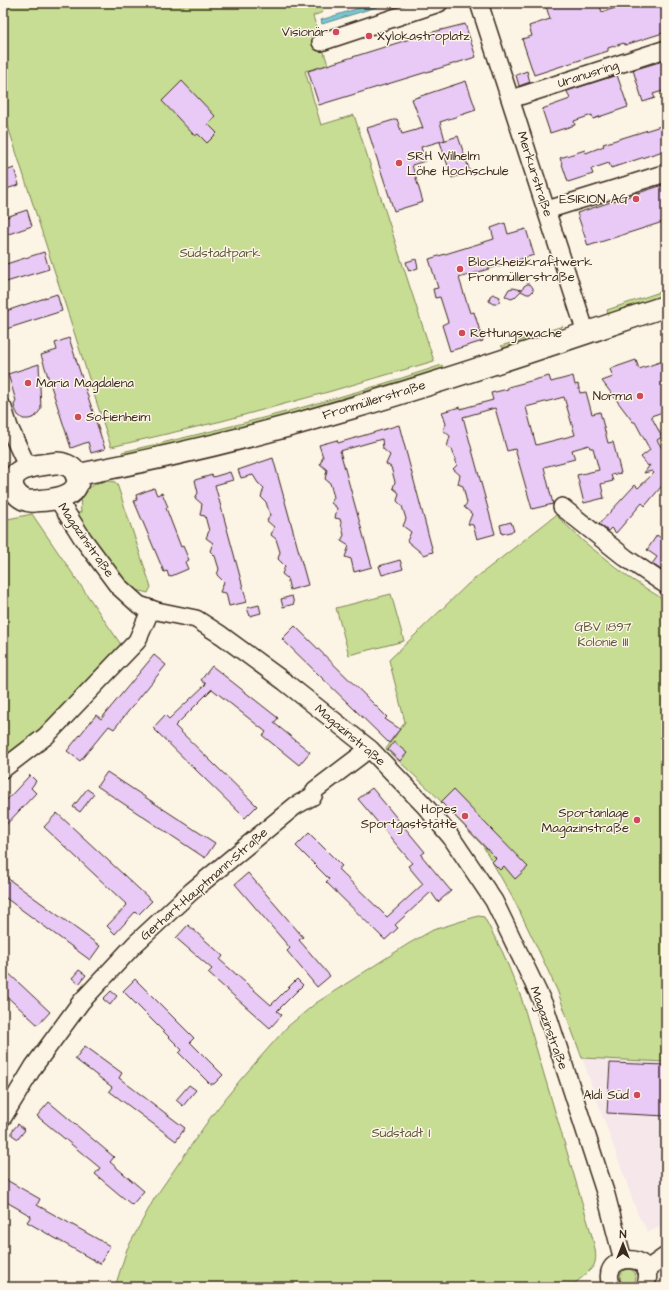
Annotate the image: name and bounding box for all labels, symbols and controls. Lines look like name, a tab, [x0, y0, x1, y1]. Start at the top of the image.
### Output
place label: Visionär	[282, 23, 328, 41]
marker: Visionär	[331, 27, 341, 37]
place label: Xylokastroplatz	[377, 27, 470, 46]
marker: Xylokastroplatz	[364, 31, 374, 41]
street label: Uranusring	[555, 56, 621, 93]
street label: Merkurstraße	[513, 129, 557, 219]
place label: SRH Wilhelm Löhe Hochschule	[407, 147, 509, 180]
marker: SRH Wilhelm Löhe Hochschule	[394, 158, 404, 168]
place label: ESIRION AG	[559, 190, 628, 208]
marker: ESIRION AG	[631, 194, 641, 204]
park label: Südstadtpark	[180, 244, 260, 262]
place label: Blockheizkraftwerk Fronmüllerstraße	[468, 253, 592, 286]
marker: Blockheizkraftwerk Fronmüllerstraße	[455, 264, 465, 274]
place label: Rettungswache	[470, 324, 562, 343]
marker: Rettungswache	[457, 328, 467, 338]
place label: Maria Magdalena	[36, 374, 134, 393]
street label: Fronmüllerstraße	[320, 376, 428, 424]
marker: Maria Magdalena	[23, 378, 33, 388]
place label: Norma	[593, 387, 632, 405]
marker: Norma	[635, 391, 645, 401]
place label: Sofienheim	[86, 408, 151, 426]
marker: Sofienheim	[73, 412, 83, 422]
street label: Magazinstraße	[53, 499, 118, 582]
park label: GBV 1897 Kolonie III	[574, 618, 632, 651]
street label: Magazinstraße	[310, 700, 389, 771]
place label: Hopes Sportgaststätte	[361, 800, 457, 834]
place label: Sportanlage Magazinstraße	[542, 804, 629, 838]
marker: Hopes Sportgaststätte	[460, 811, 470, 821]
marker: Sportanlage Magazinstraße	[632, 815, 642, 825]
street label: Gerhart-Hauptmann-Straße	[136, 823, 272, 945]
street label: Magazinstraße	[525, 984, 572, 1073]
place label: Aldi Süd	[583, 1086, 629, 1104]
marker: Aldi Süd	[632, 1090, 642, 1100]
park label: Südstadt I	[371, 1124, 431, 1142]
north arrow	[603, 1224, 643, 1264]
text: N	[620, 1227, 627, 1242]

